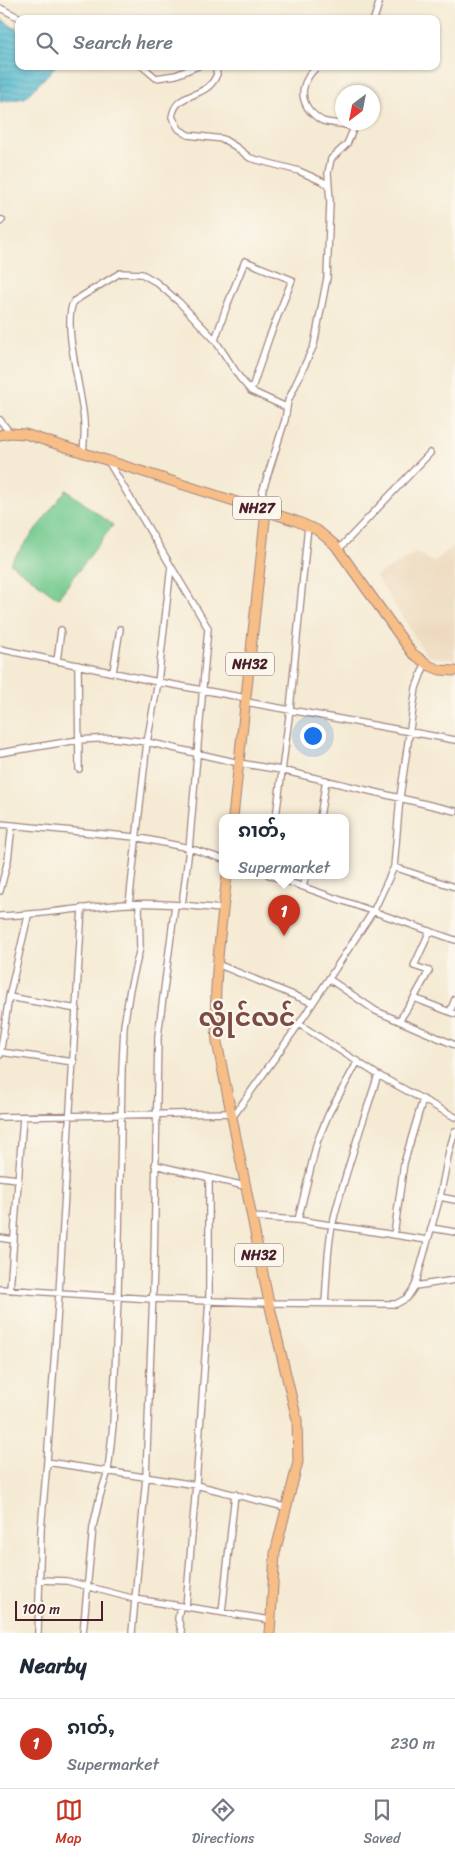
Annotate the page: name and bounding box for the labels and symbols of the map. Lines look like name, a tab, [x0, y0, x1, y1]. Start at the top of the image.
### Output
north arrow	[335, 85, 380, 130]
road number: NH27	[233, 496, 281, 520]
road number: NH32	[226, 652, 274, 676]
your location	[300, 723, 326, 749]
pin: 1	[268, 895, 300, 936]
district label: လွိုင်လင်	[198, 995, 296, 1040]
road number: NH32	[235, 1244, 283, 1266]
scale bar	[15, 1598, 102, 1621]

